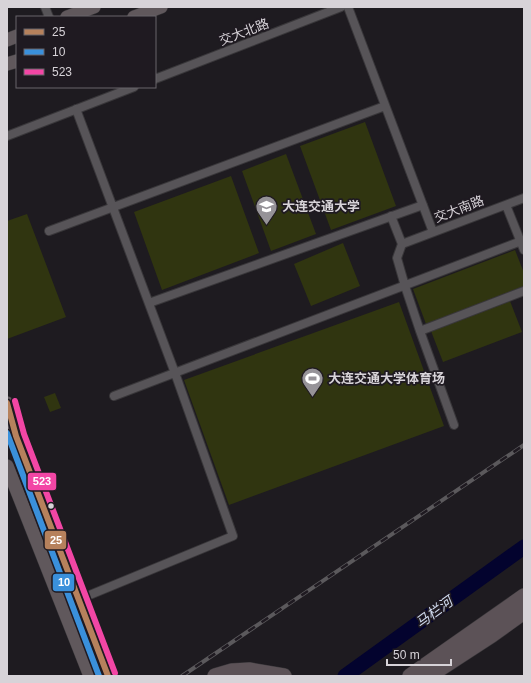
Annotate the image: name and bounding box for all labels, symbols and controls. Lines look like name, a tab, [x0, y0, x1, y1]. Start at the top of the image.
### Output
legend	[16, 16, 156, 88]
street label: 交大北路	[217, 16, 271, 48]
text: 25	[52, 25, 66, 39]
text: 10	[52, 45, 66, 59]
text: 523	[52, 65, 72, 79]
school or university icon: 大连交通大学	[253, 193, 279, 226]
street label: 交大南路	[432, 193, 486, 225]
place label: 大连交通大学	[282, 199, 360, 214]
sports icon: 大连交通大学体育场	[299, 365, 325, 398]
place label: 大连交通大学体育场	[328, 371, 445, 386]
line badge: 523	[27, 472, 57, 491]
text: 523	[33, 475, 51, 487]
unlabelled marker	[46, 501, 56, 511]
line badge: 25	[44, 530, 67, 550]
text: 25	[50, 534, 62, 546]
line badge: 10	[52, 573, 75, 592]
text: 10	[58, 576, 70, 588]
water label: 马栏河	[412, 591, 458, 631]
scale bar	[387, 641, 451, 667]
text: 50 m	[393, 648, 420, 662]

